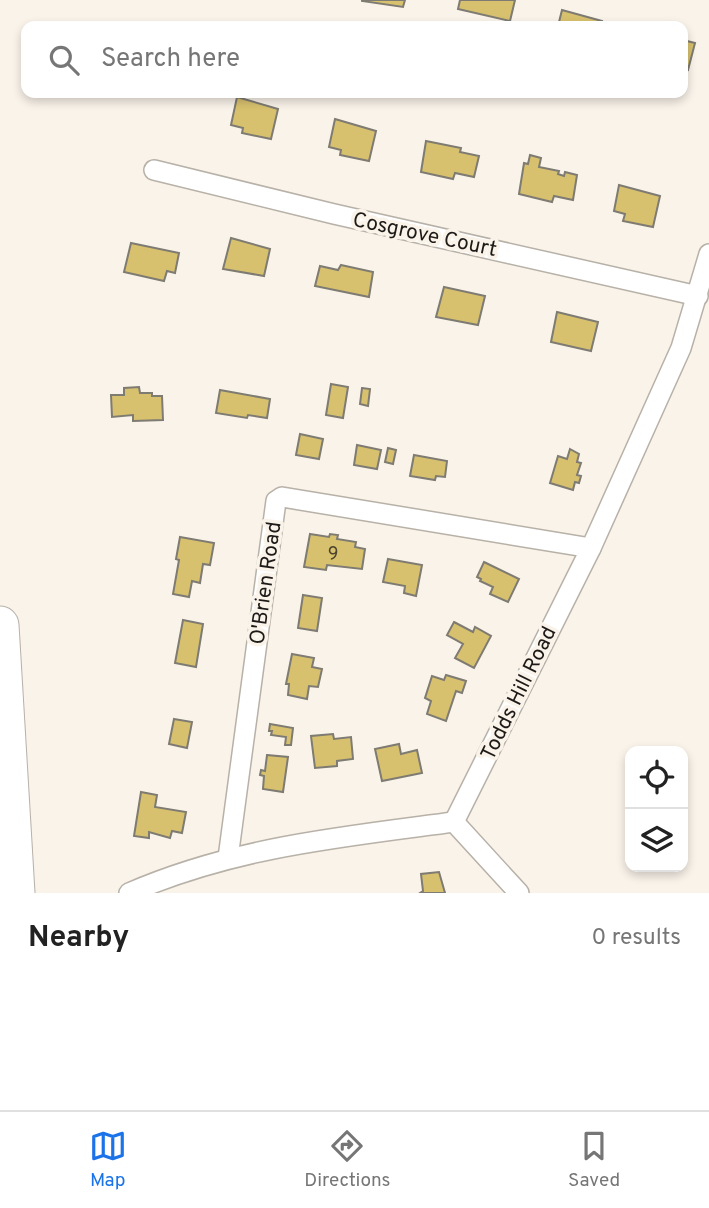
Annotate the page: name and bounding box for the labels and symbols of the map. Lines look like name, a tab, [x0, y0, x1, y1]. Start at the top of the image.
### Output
street label: Cosgrove Court	[350, 207, 499, 264]
street label: O'Brien Road	[244, 520, 288, 646]
house number: 9	[328, 543, 338, 566]
street label: Todds Hill Road	[475, 622, 563, 765]

